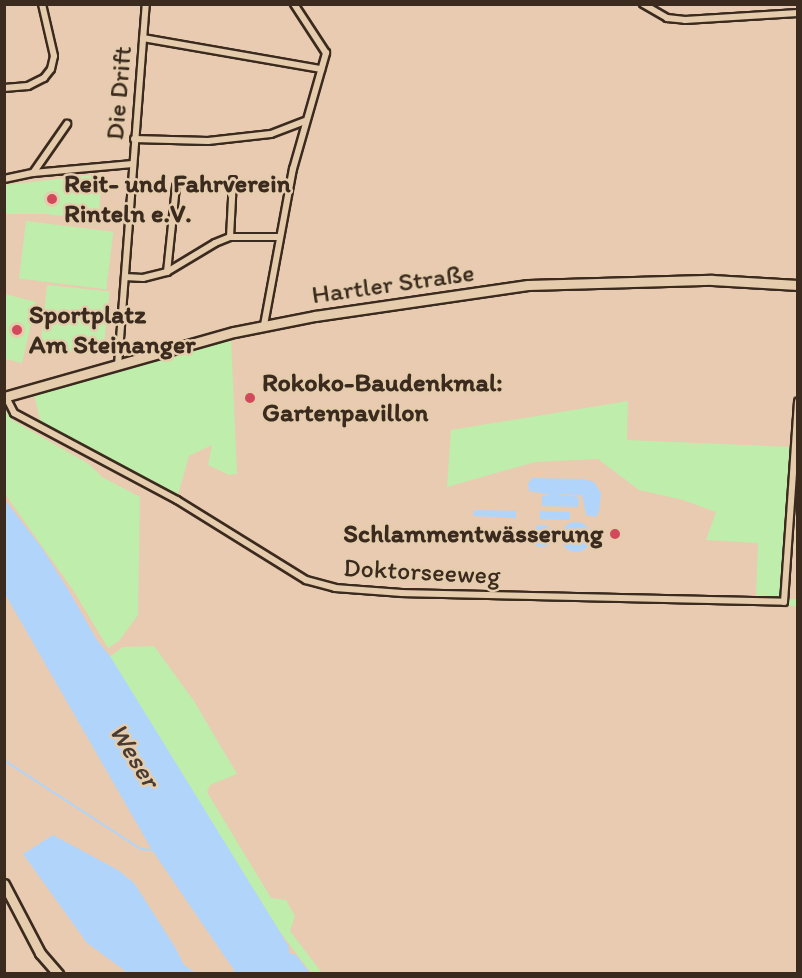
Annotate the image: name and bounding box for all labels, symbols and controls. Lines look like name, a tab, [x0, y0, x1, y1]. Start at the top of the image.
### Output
street label: Die Drift	[99, 44, 139, 142]
place label: Reit- und Fahrverein Rinteln e.V.	[64, 168, 291, 230]
marker: Reit- und Fahrverein Rinteln e.V.	[45, 192, 59, 206]
street label: Hartler Straße	[310, 257, 476, 311]
place label: Sportplatz Am Steinanger	[29, 299, 194, 360]
marker: Sportplatz Am Steinanger	[10, 323, 24, 337]
place label: Rokoko-Baudenkmal: Gartenpavillon	[262, 367, 503, 428]
marker: Rokoko-Baudenkmal: Gartenpavillon	[243, 391, 257, 405]
place label: Schlammentwässerung	[343, 518, 603, 550]
marker: Schlammentwässerung	[608, 527, 622, 541]
street label: Doktorseeweg	[343, 552, 501, 592]
water label: Weser	[103, 717, 167, 793]

